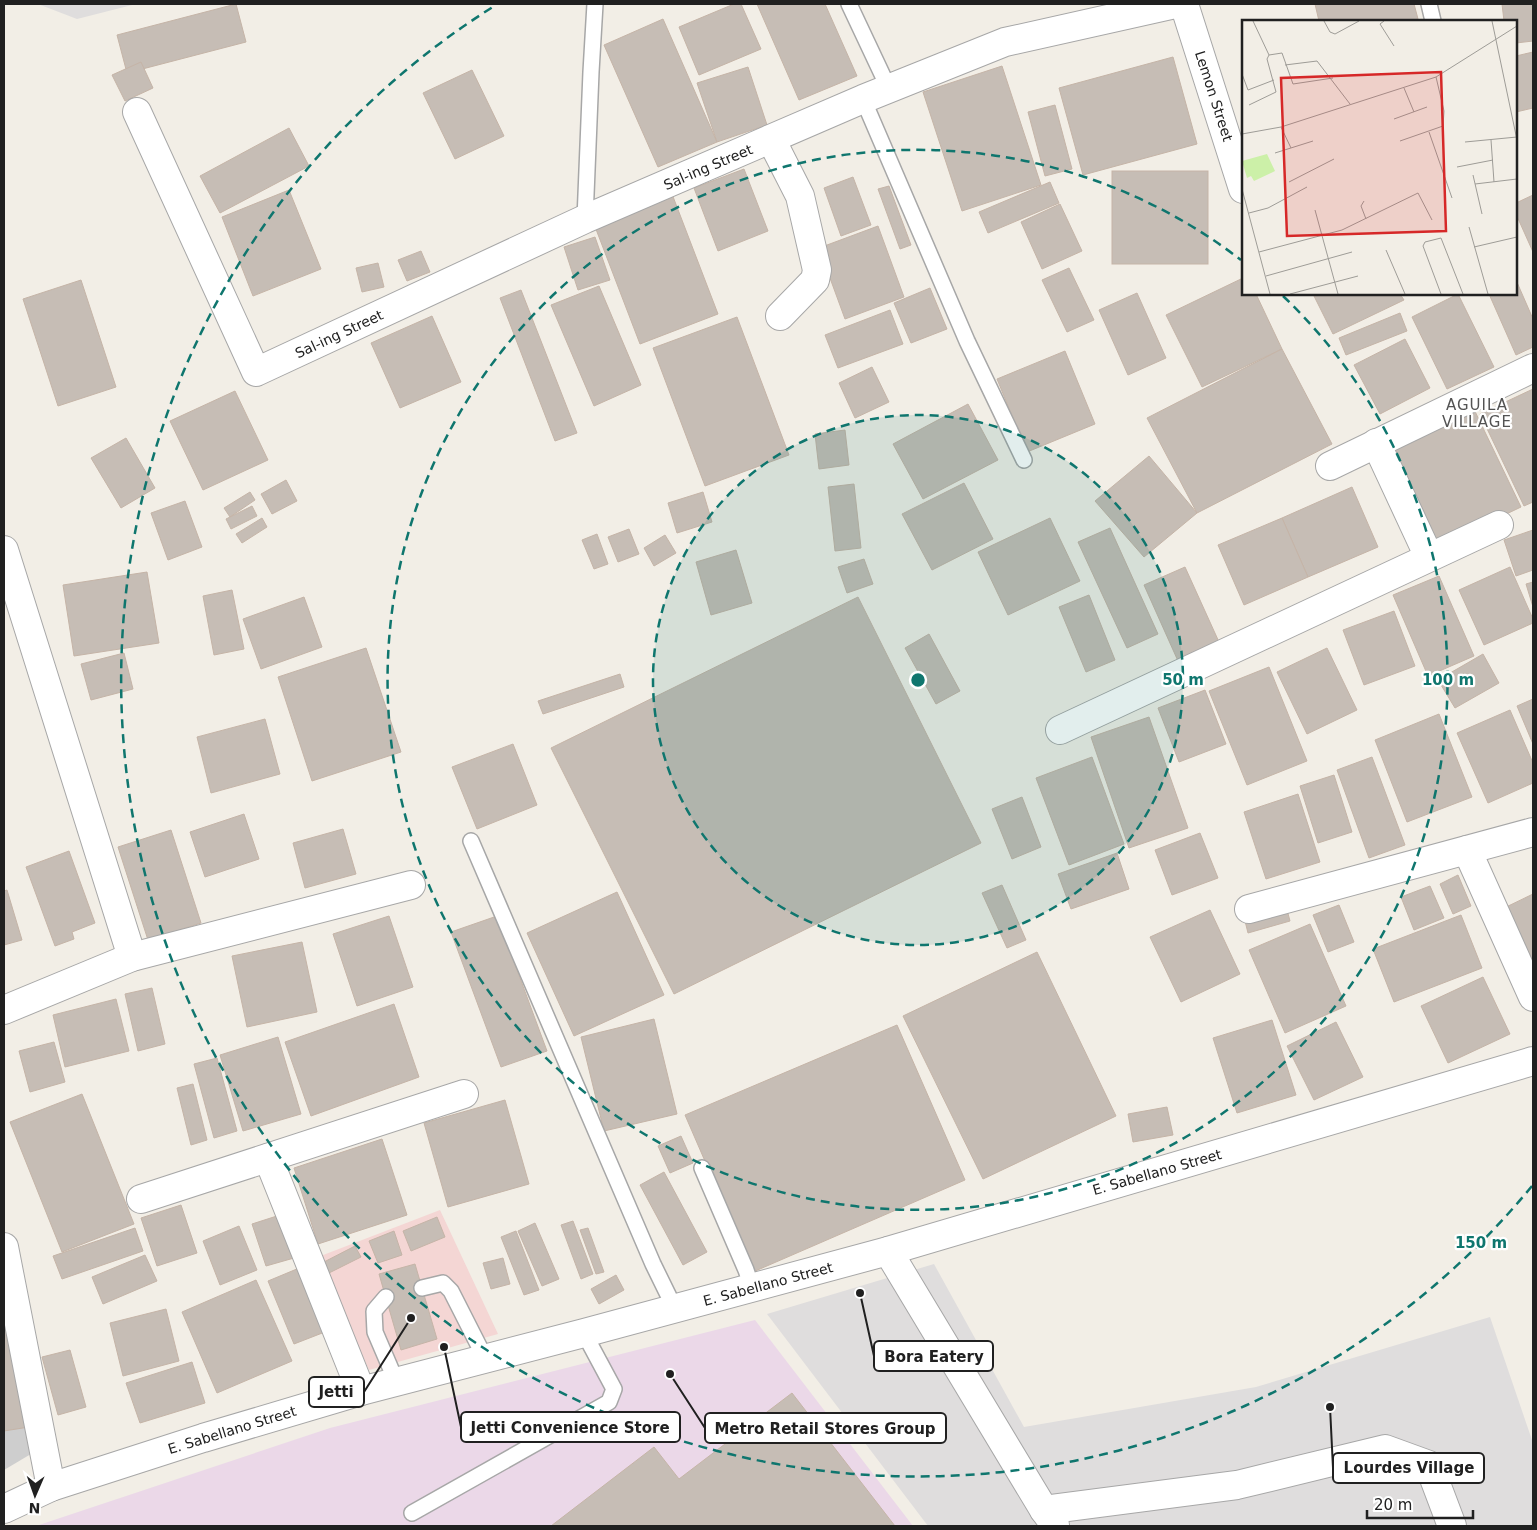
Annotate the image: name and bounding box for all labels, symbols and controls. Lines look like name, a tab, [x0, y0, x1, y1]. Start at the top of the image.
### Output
inset map	[1242, 20, 1517, 295]
street label: Lemon Street	[1192, 49, 1236, 144]
street label: Sal-ing Street	[661, 141, 755, 193]
street label: Sal-ing Street	[293, 306, 386, 361]
district label: AGUILA VILLAGE	[1442, 396, 1512, 431]
centre of rings	[909, 671, 927, 689]
text: 50 m	[1162, 671, 1204, 689]
text: 100 m	[1422, 671, 1474, 689]
street label: E. Sabellano Street	[1091, 1146, 1224, 1198]
text: 150 m	[1455, 1234, 1507, 1252]
street label: E. Sabellano Street	[701, 1259, 835, 1309]
callout: Bora Eatery	[874, 1341, 993, 1371]
text: Bora Eatery	[884, 1348, 984, 1366]
callout: Jetti	[309, 1377, 364, 1407]
text: Jetti	[317, 1383, 354, 1401]
street label: E. Sabellano Street	[166, 1403, 299, 1457]
callout: Jetti Convenience Store	[461, 1412, 680, 1442]
callout: Metro Retail Stores Group	[705, 1413, 946, 1443]
text: Jetti Convenience Store	[469, 1419, 670, 1437]
text: Metro Retail Stores Group	[714, 1420, 936, 1438]
callout: Lourdes Village	[1333, 1453, 1484, 1483]
text: Lourdes Village	[1344, 1459, 1474, 1477]
north arrow	[10, 1470, 60, 1520]
scale bar	[1367, 1488, 1473, 1520]
text: 20 m	[1374, 1496, 1412, 1514]
text: N	[28, 1500, 41, 1516]

